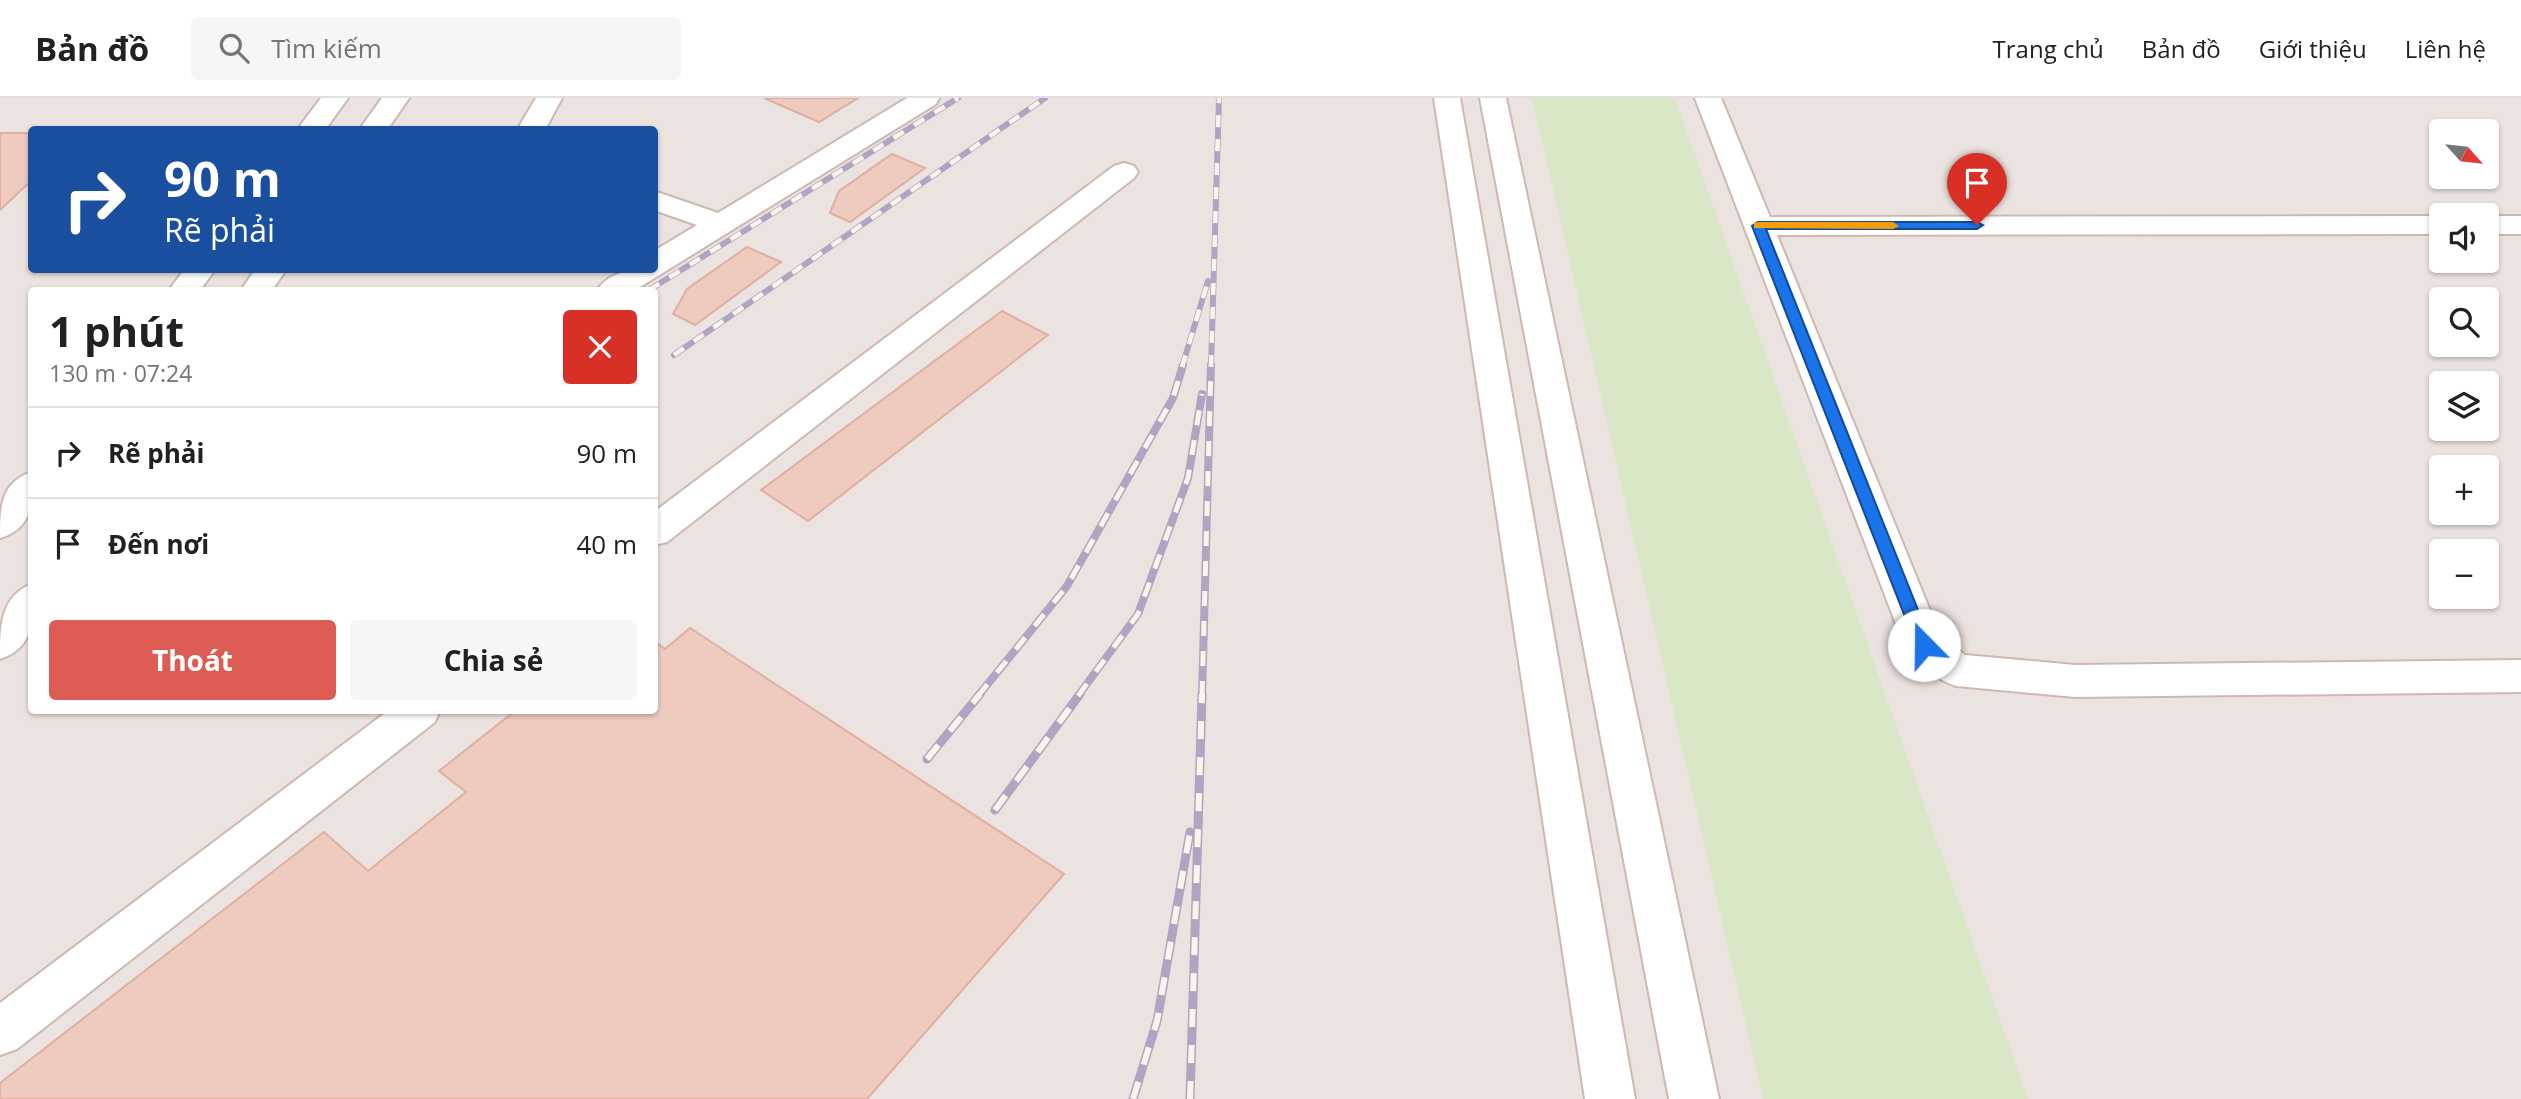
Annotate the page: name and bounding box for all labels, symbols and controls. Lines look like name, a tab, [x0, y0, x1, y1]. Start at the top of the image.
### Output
search box	[191, 17, 681, 80]
text: Bản đồ	[35, 26, 149, 71]
icon: search	[215, 29, 253, 67]
text: Tìm kiếm	[271, 30, 382, 66]
text: Trang chủ	[1993, 32, 2104, 65]
text: Bản đồ	[2142, 32, 2221, 65]
text: Giới thiệu	[2259, 32, 2367, 65]
text: Liên hệ	[2405, 32, 2486, 65]
north arrow	[2429, 119, 2499, 189]
map controls	[2429, 119, 2499, 609]
text: 90 m	[164, 145, 281, 211]
pin	[1947, 153, 2007, 225]
icon: right	[49, 154, 140, 245]
icon: arrive	[1958, 164, 1996, 202]
button: sound	[2429, 203, 2499, 273]
text: Rẽ phải	[164, 208, 275, 251]
button: search	[2429, 287, 2499, 357]
text: 1 phút	[49, 302, 184, 359]
button: close	[563, 310, 637, 384]
text: 130 m · 07:24	[49, 357, 192, 389]
button: layers	[2429, 371, 2499, 441]
icon: right	[49, 434, 87, 472]
text: Rẽ phải	[108, 435, 204, 471]
text: 90 m	[576, 435, 637, 471]
button: +	[2429, 455, 2499, 525]
icon: arrive	[49, 525, 87, 563]
text: Đến nơi	[108, 526, 209, 562]
text: 40 m	[576, 526, 637, 562]
button: −	[2429, 539, 2499, 609]
position arrow	[1887, 608, 1961, 682]
button: Thoát	[49, 620, 336, 700]
button: Chia sẻ	[350, 620, 637, 700]

